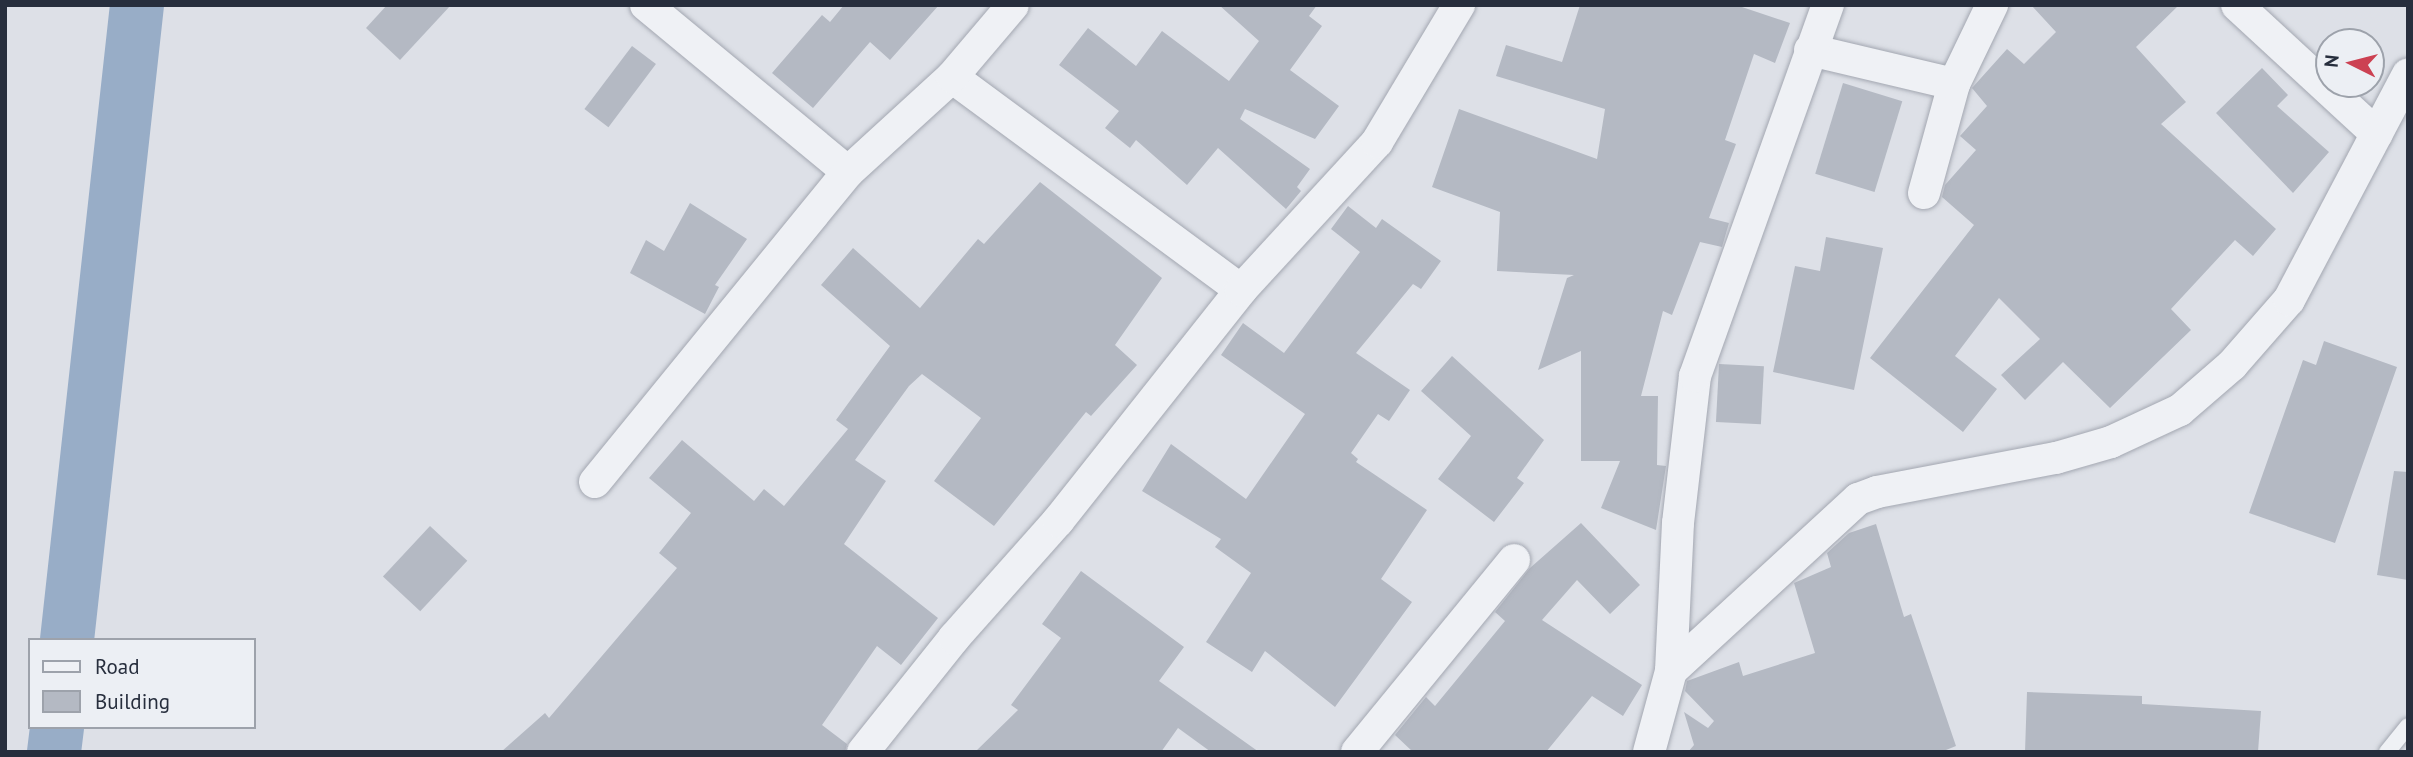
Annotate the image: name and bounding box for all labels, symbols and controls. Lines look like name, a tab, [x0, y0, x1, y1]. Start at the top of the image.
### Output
north arrow	[2315, 28, 2385, 98]
text: N	[2319, 54, 2344, 68]
legend	[28, 638, 256, 729]
text: Road	[95, 653, 139, 680]
text: Building	[95, 688, 170, 715]

